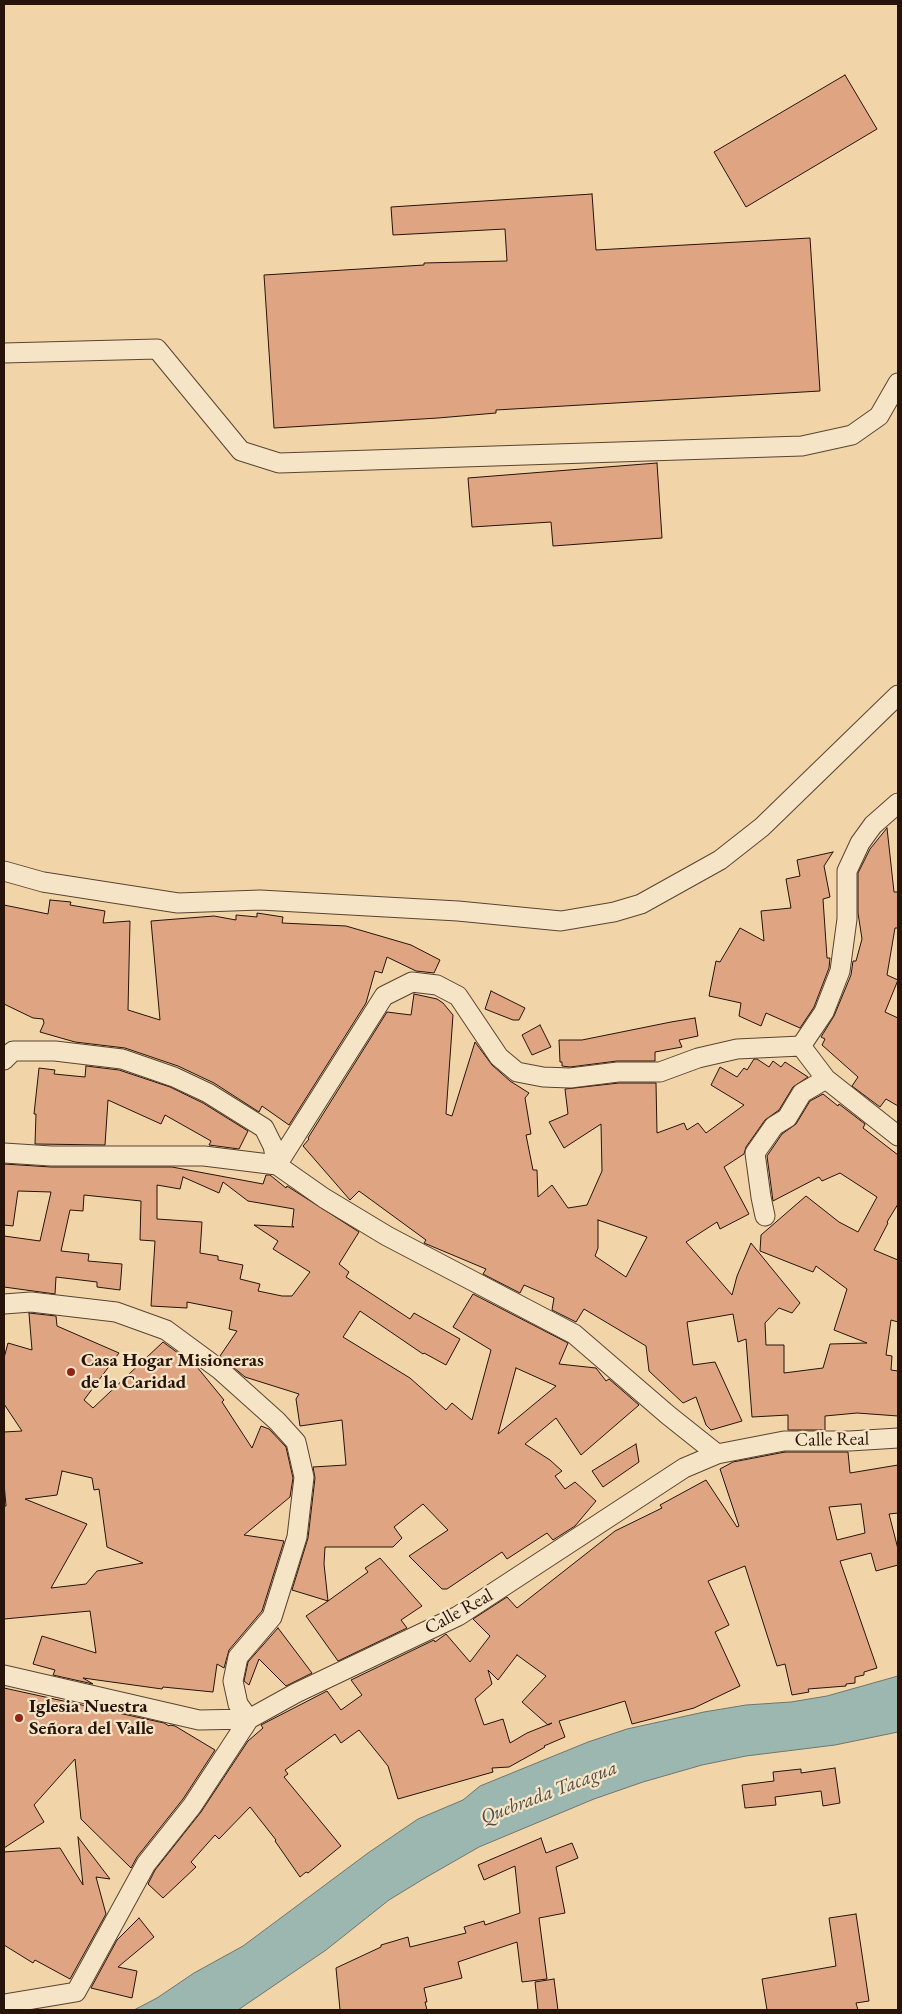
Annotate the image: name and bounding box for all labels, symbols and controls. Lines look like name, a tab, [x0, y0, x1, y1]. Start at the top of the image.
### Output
place label: Casa Hogar Misioneras de la Caridad	[81, 1350, 264, 1394]
marker: Casa Hogar Misioneras de la Caridad	[65, 1366, 77, 1378]
street label: Calle Real	[795, 1428, 869, 1452]
street label: Calle Real	[421, 1584, 497, 1640]
place label: Iglesia Nuestra Señora del Valle	[29, 1696, 154, 1740]
marker: Iglesia Nuestra Señora del Valle	[13, 1712, 25, 1724]
water label: Quebrada Tacagua	[477, 1756, 621, 1830]

